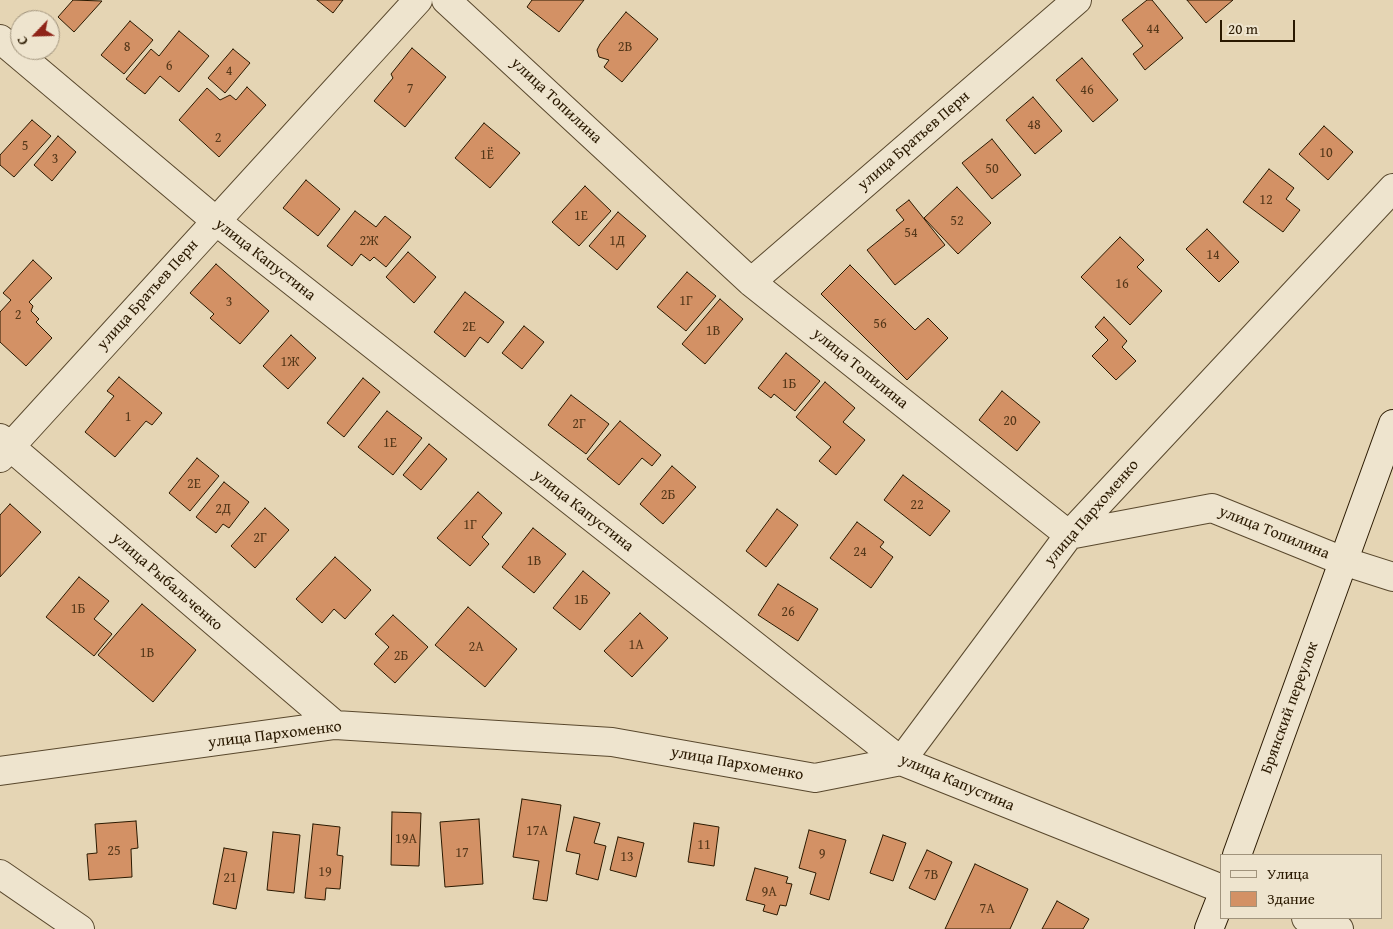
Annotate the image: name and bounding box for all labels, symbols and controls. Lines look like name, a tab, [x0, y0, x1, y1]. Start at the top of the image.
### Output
north arrow	[10, 10, 60, 60]
scale bar	[1223, 10, 1298, 42]
text: 20 m	[1228, 18, 1258, 39]
house number: 44	[1146, 21, 1160, 37]
text: С	[11, 33, 33, 48]
house number: 8	[124, 39, 130, 55]
house number: 2В	[618, 39, 632, 55]
street label: улица Топилина	[506, 54, 606, 148]
house number: 6	[166, 58, 172, 74]
house number: 4	[226, 63, 232, 79]
house number: 7	[407, 81, 413, 97]
house number: 46	[1080, 82, 1094, 98]
street label: улица Братьев Перн	[854, 87, 974, 195]
house number: 48	[1027, 117, 1041, 133]
house number: 2	[215, 130, 221, 146]
house number: 5	[22, 138, 28, 154]
house number: 10	[1319, 145, 1333, 161]
house number: 1Ё	[480, 147, 494, 163]
house number: 3	[52, 151, 58, 167]
house number: 50	[985, 161, 999, 177]
house number: 12	[1259, 192, 1273, 208]
house number: 1Е	[574, 208, 588, 224]
house number: 52	[950, 213, 964, 229]
street label: улица Капустина	[211, 215, 319, 305]
house number: 54	[904, 225, 918, 241]
house number: 2Ж	[359, 233, 379, 249]
house number: 1Д	[609, 233, 625, 249]
street label: улица Братьев Перн	[93, 236, 203, 354]
house number: 14	[1206, 247, 1220, 263]
house number: 16	[1115, 276, 1129, 292]
house number: 1Г	[679, 293, 693, 309]
house number: 3	[226, 294, 232, 310]
house number: 2	[15, 307, 21, 323]
house number: 56	[873, 316, 887, 332]
house number: 2Е	[462, 319, 476, 335]
house number: 1В	[706, 323, 720, 339]
street label: улица Топилина	[808, 325, 912, 413]
house number: 1Ж	[280, 354, 300, 370]
house number: 1Б	[782, 376, 796, 392]
house number: 1	[125, 409, 131, 425]
house number: 20	[1003, 413, 1017, 429]
house number: 2Г	[572, 416, 586, 432]
house number: 1Е	[383, 435, 397, 451]
street label: улица Пархоменко	[1041, 456, 1143, 570]
street label: улица Капустина	[529, 466, 637, 556]
house number: 2Е	[187, 476, 201, 492]
house number: 2Б	[661, 487, 675, 503]
house number: 22	[910, 497, 924, 513]
house number: 2Д	[215, 501, 231, 517]
street label: улица Топилина	[1216, 502, 1332, 564]
house number: 1Г	[463, 517, 477, 533]
street label: улица Рыбальченко	[108, 529, 226, 635]
house number: 2Г	[253, 530, 267, 546]
house number: 24	[853, 544, 867, 560]
house number: 1В	[527, 553, 541, 569]
house number: 1Б	[574, 592, 588, 608]
house number: 1Б	[71, 601, 85, 617]
house number: 26	[781, 604, 795, 620]
house number: 1А	[628, 637, 644, 653]
house number: 2А	[468, 639, 484, 655]
street label: Брянский переулок	[1257, 639, 1323, 777]
house number: 1В	[140, 645, 154, 661]
house number: 2Б	[394, 648, 408, 664]
street label: улица Пархоменко	[207, 717, 343, 753]
street label: улица Пархоменко	[669, 743, 805, 785]
street label: улица Капустина	[897, 750, 1017, 816]
house number: 17А	[526, 823, 548, 839]
house number: 19А	[395, 831, 417, 847]
house number: 11	[697, 837, 711, 853]
house number: 25	[107, 843, 121, 859]
house number: 17	[455, 845, 469, 861]
house number: 9	[819, 846, 825, 862]
house number: 13	[620, 849, 634, 865]
legend	[1220, 854, 1383, 919]
text: Улица	[1267, 863, 1309, 884]
house number: 19	[318, 864, 332, 880]
house number: 7В	[924, 867, 938, 883]
house number: 21	[223, 870, 237, 886]
house number: 9А	[761, 884, 777, 900]
text: Здание	[1267, 888, 1315, 909]
house number: 7А	[979, 901, 995, 917]

